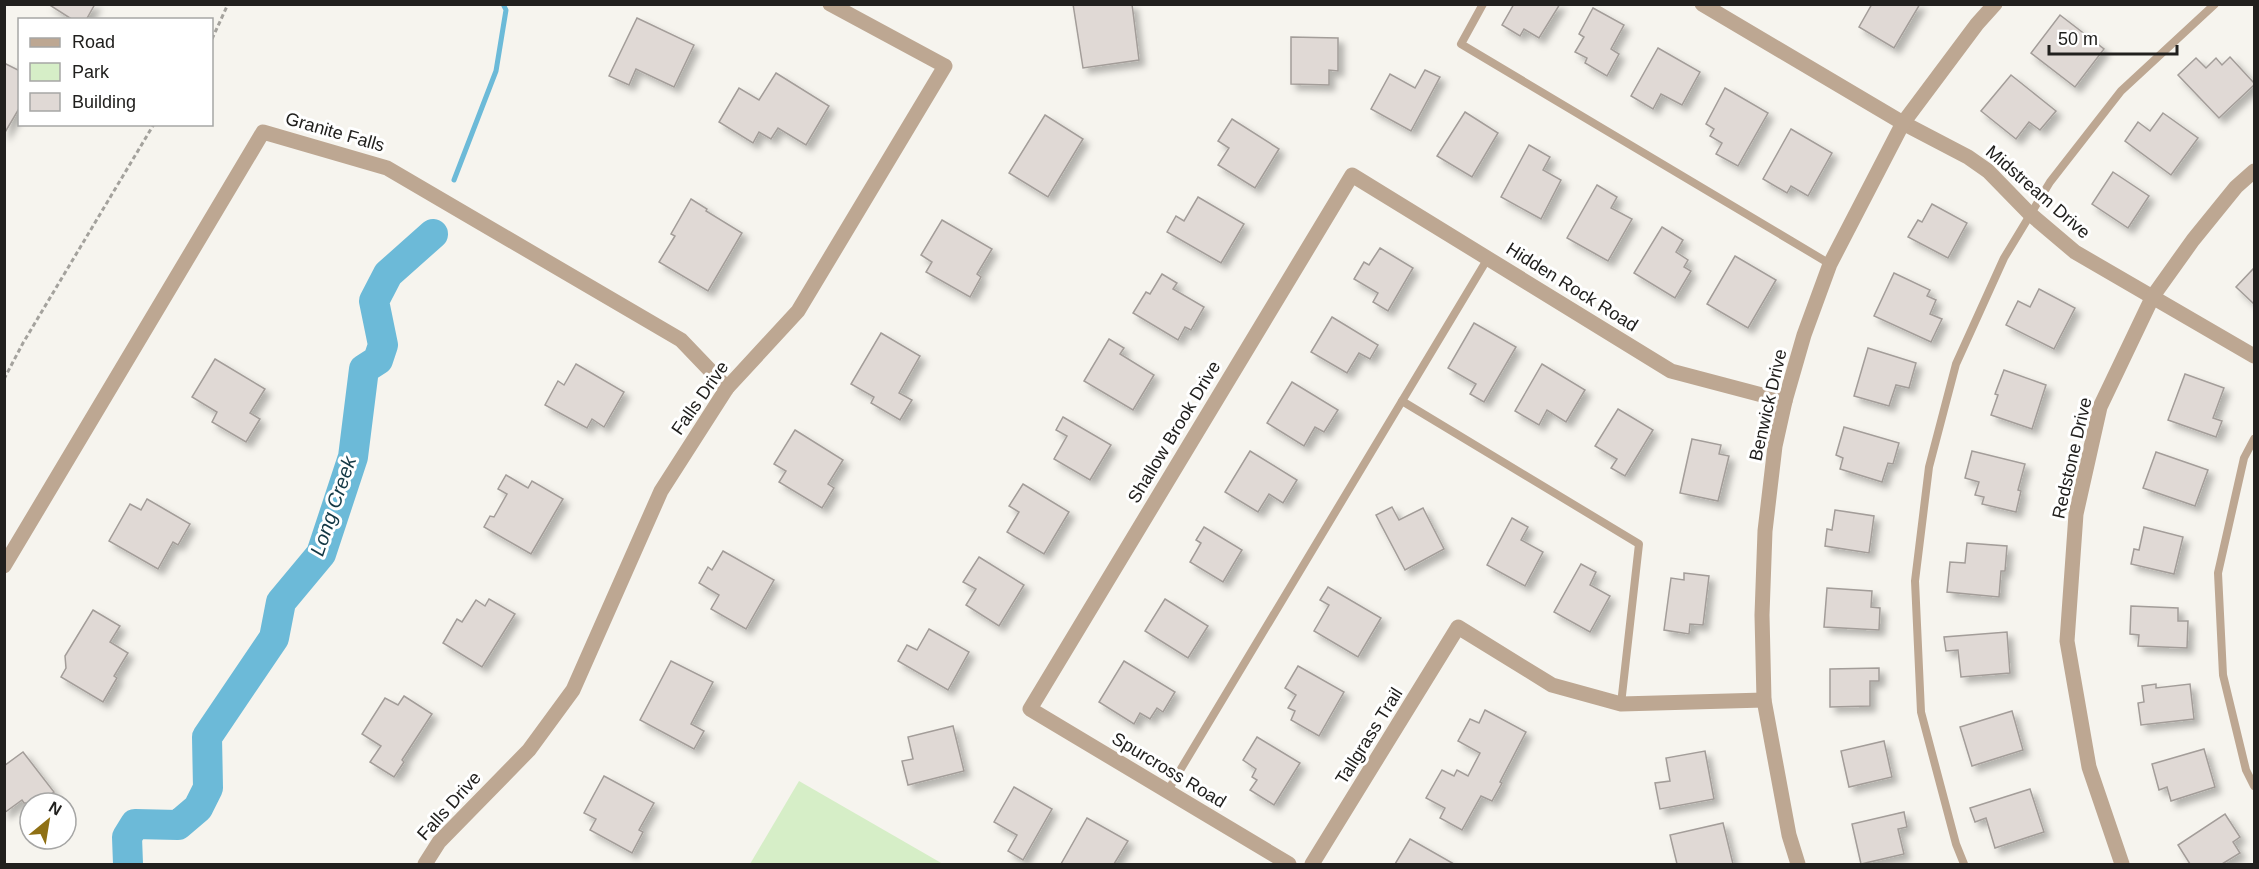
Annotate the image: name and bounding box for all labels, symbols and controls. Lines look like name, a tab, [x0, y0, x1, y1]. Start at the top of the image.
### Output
legend	[18, 18, 213, 126]
scale bar	[2049, 18, 2176, 56]
text: 50 m	[2058, 29, 2098, 49]
text: Road	[72, 32, 115, 52]
text: Park	[72, 62, 110, 82]
text: Building	[72, 92, 136, 112]
street label: Granite Falls	[283, 108, 387, 156]
street label: Midstream Drive	[1982, 141, 2094, 243]
street label: Hidden Rock Road	[1503, 238, 1641, 336]
street label: Benwick Drive	[1745, 347, 1791, 463]
street label: Falls Drive	[667, 357, 733, 439]
street label: Shallow Brook Drive	[1124, 357, 1224, 507]
street label: Redstone Drive	[2048, 395, 2096, 521]
water label: Long Creek	[306, 453, 361, 558]
street label: Tallgrass Trail	[1331, 684, 1407, 788]
street label: Spurcross Road	[1109, 728, 1229, 812]
street label: Falls Drive	[413, 768, 485, 844]
north arrow	[18, 791, 78, 851]
text: N	[46, 798, 65, 819]

